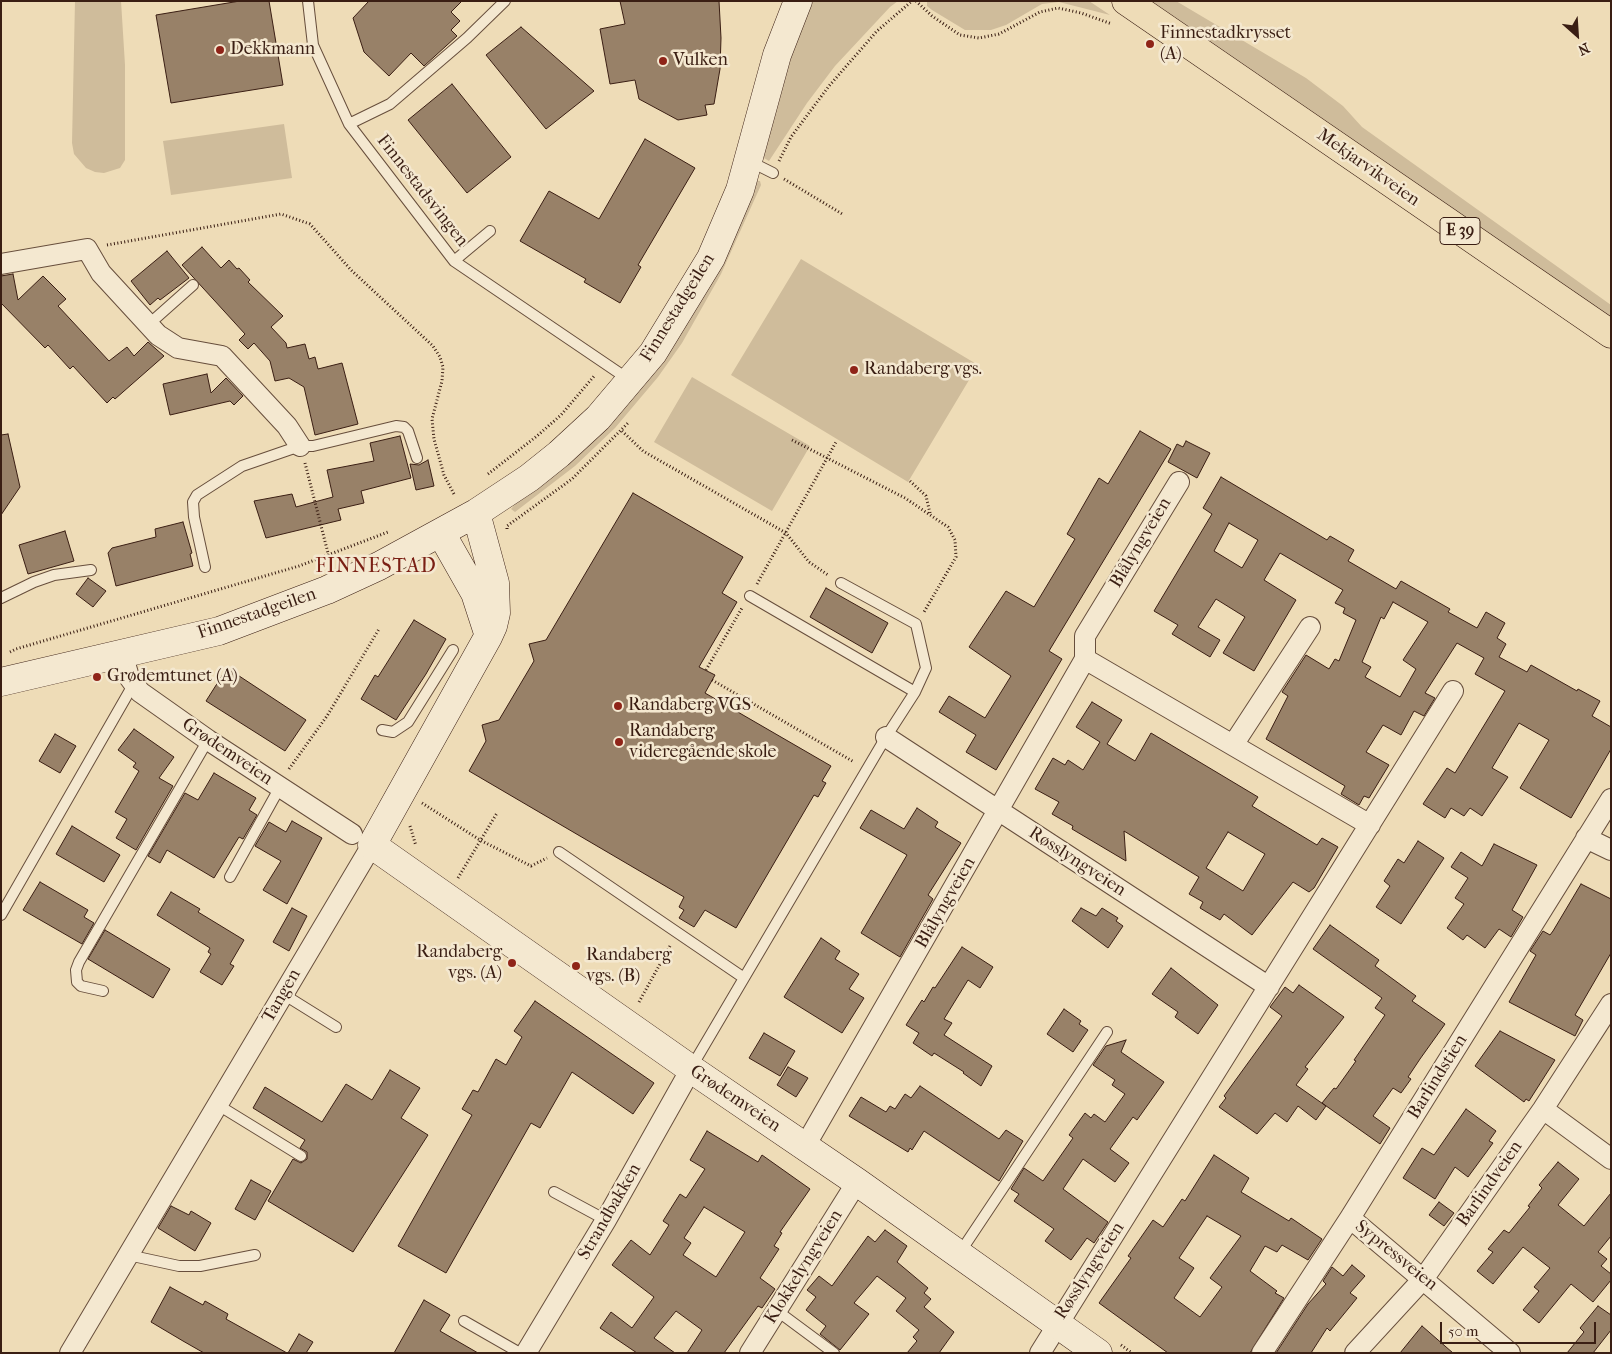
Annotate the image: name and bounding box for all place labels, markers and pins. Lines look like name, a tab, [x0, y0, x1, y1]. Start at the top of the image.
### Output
place label: Finnestadkrysset (A)	[1160, 23, 1291, 66]
marker: Finnestadkrysset (A)	[1144, 38, 1156, 50]
place label: Dekkmann	[230, 39, 315, 61]
marker: Dekkmann	[214, 44, 226, 56]
place label: Vulken	[673, 50, 728, 72]
marker: Vulken	[657, 55, 669, 67]
place label: Randaberg vgs.	[864, 359, 982, 381]
marker: Randaberg vgs.	[848, 364, 860, 376]
place label: Grødemtunet (A)	[107, 666, 238, 688]
marker: Grødemtunet (A)	[91, 671, 103, 683]
place label: Randaberg VGS	[628, 695, 751, 717]
marker: Randaberg VGS	[612, 700, 624, 712]
place label: Randaberg videregående skole	[629, 721, 777, 764]
marker: Randaberg videregående skole	[613, 736, 625, 748]
place label: Randaberg vgs. (A)	[416, 942, 502, 984]
place label: Randaberg vgs. (B)	[586, 945, 672, 988]
marker: Randaberg vgs. (A)	[506, 957, 518, 969]
marker: Randaberg vgs. (B)	[570, 960, 582, 972]

